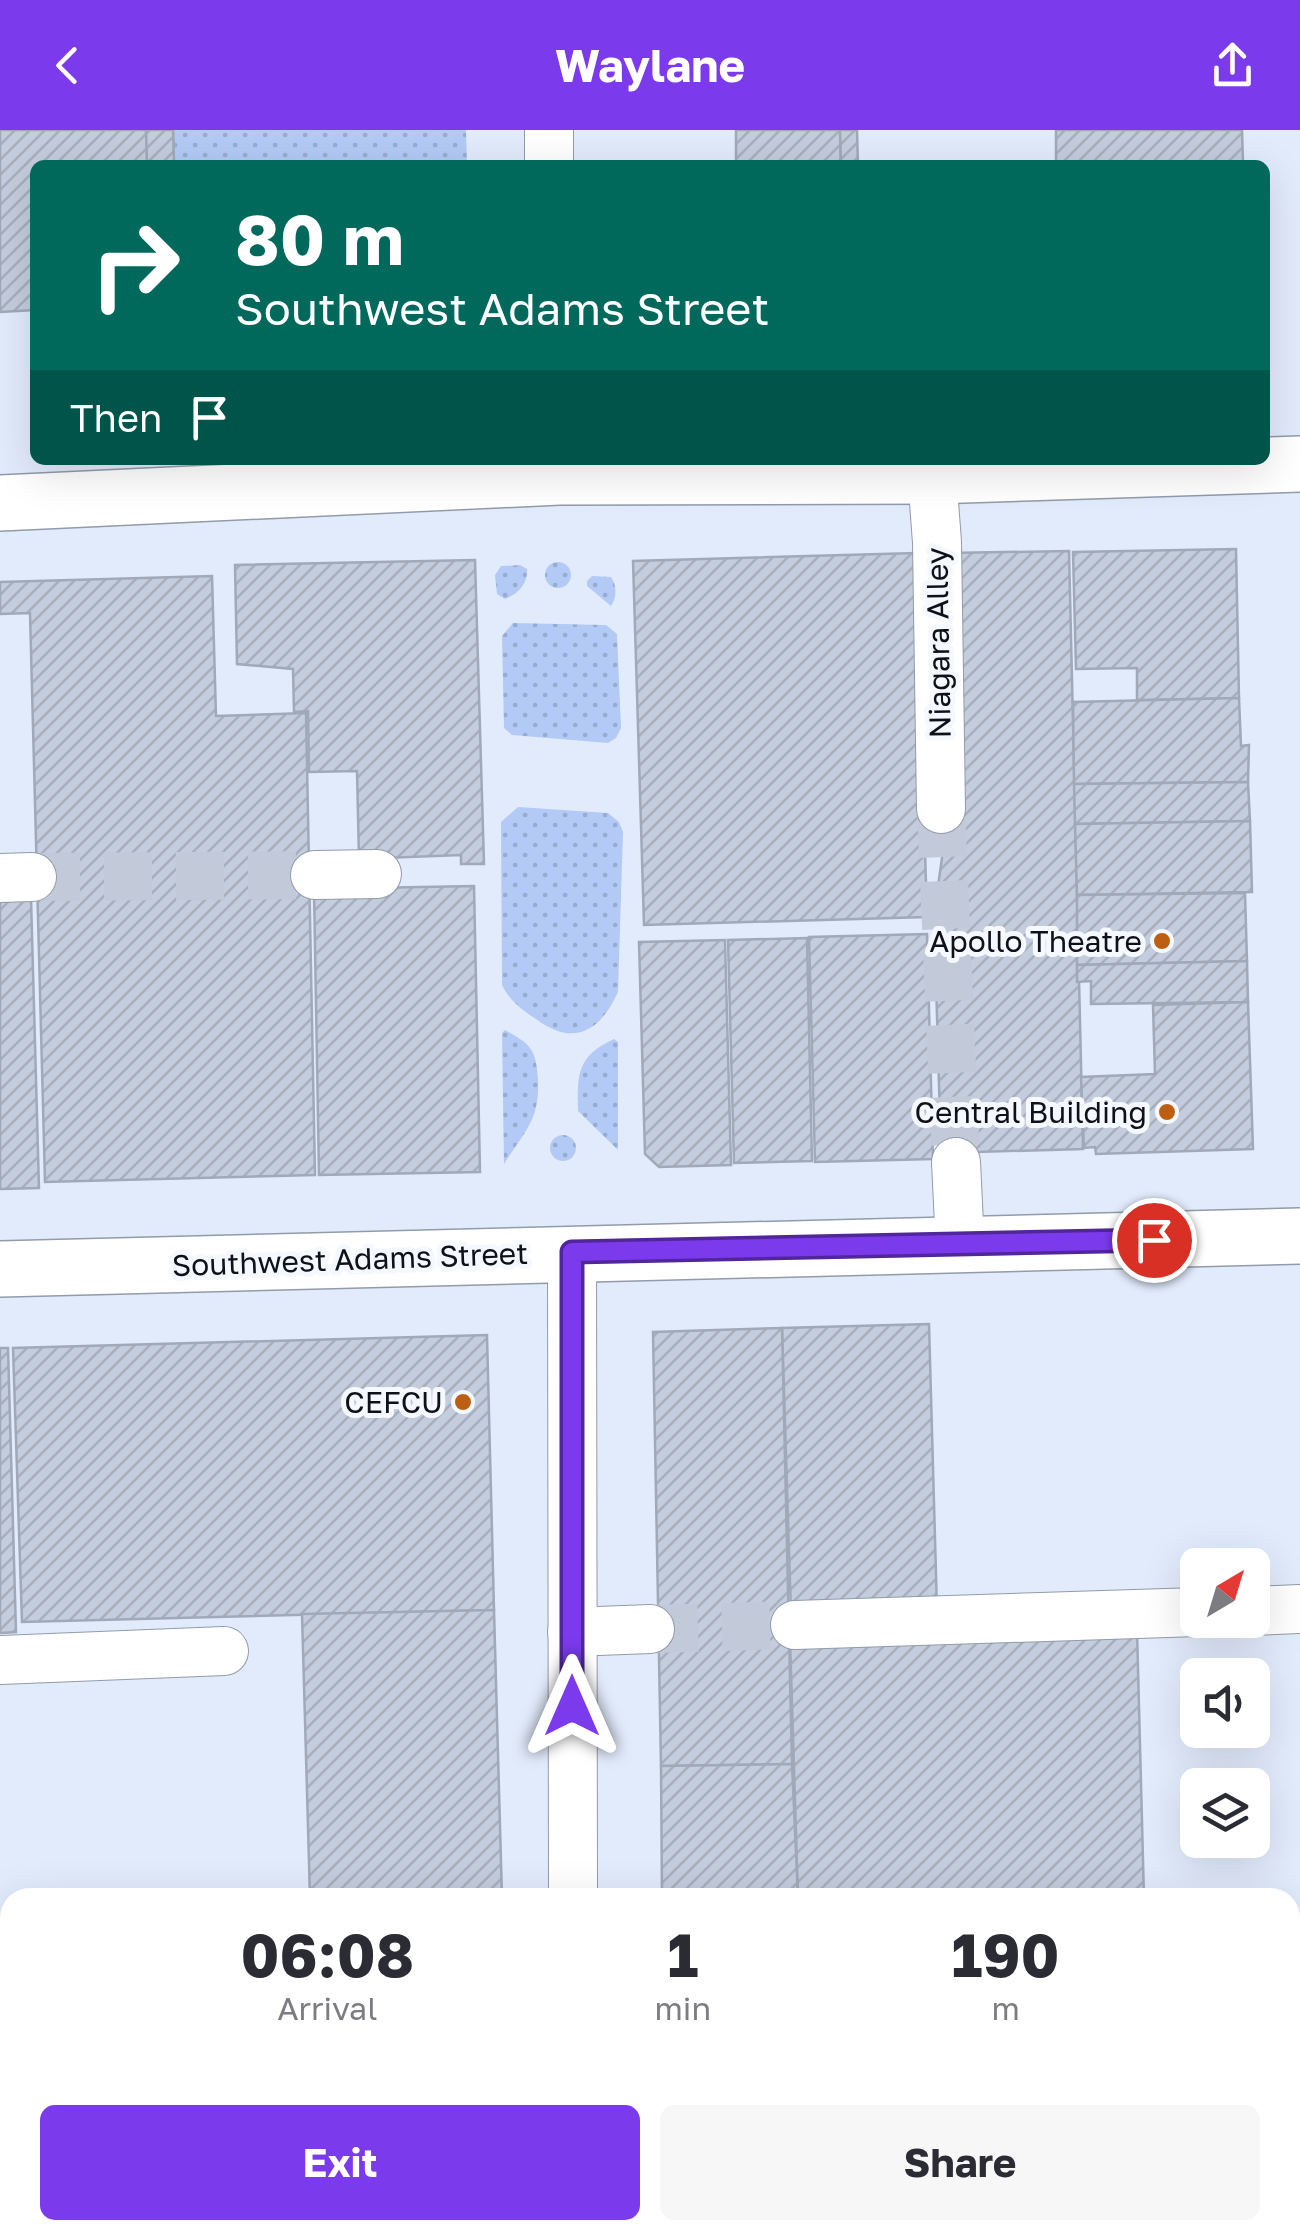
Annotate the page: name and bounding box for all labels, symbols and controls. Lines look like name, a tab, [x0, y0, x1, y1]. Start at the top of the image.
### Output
icon: back	[40, 38, 95, 93]
text: Waylane	[555, 38, 745, 92]
icon: share	[1205, 38, 1260, 93]
text: 80 m	[235, 196, 404, 280]
icon: right	[70, 200, 200, 330]
text: Southwest Adams Street	[235, 281, 769, 335]
icon: arrive	[182, 390, 237, 445]
text: Then	[70, 395, 162, 440]
street label: Niagara Alley	[918, 547, 958, 739]
place label: Apollo Theatre	[929, 923, 1142, 959]
marker: Apollo Theatre	[1151, 930, 1173, 952]
place label: Central Building	[915, 1094, 1147, 1130]
marker: Central Building	[1156, 1101, 1178, 1123]
pin	[1112, 1198, 1197, 1283]
icon: arrive	[1127, 1213, 1182, 1268]
street label: Southwest Adams Street	[171, 1235, 529, 1283]
place label: CEFCU	[344, 1384, 443, 1420]
marker: CEFCU	[452, 1391, 474, 1413]
north arrow	[1180, 1548, 1270, 1638]
map controls	[1180, 1548, 1270, 1858]
position arrow	[520, 1654, 624, 1758]
button: sound	[1180, 1658, 1270, 1748]
button: layers	[1180, 1768, 1270, 1858]
text: 06:08	[240, 1918, 414, 1990]
text: 1	[667, 1918, 698, 1990]
text: 190	[952, 1918, 1060, 1990]
text: Arrival	[277, 1989, 377, 2027]
text: min	[655, 1989, 711, 2027]
text: m	[991, 1989, 1020, 2027]
button: Exit	[40, 2105, 640, 2220]
button: Share	[660, 2105, 1260, 2220]

